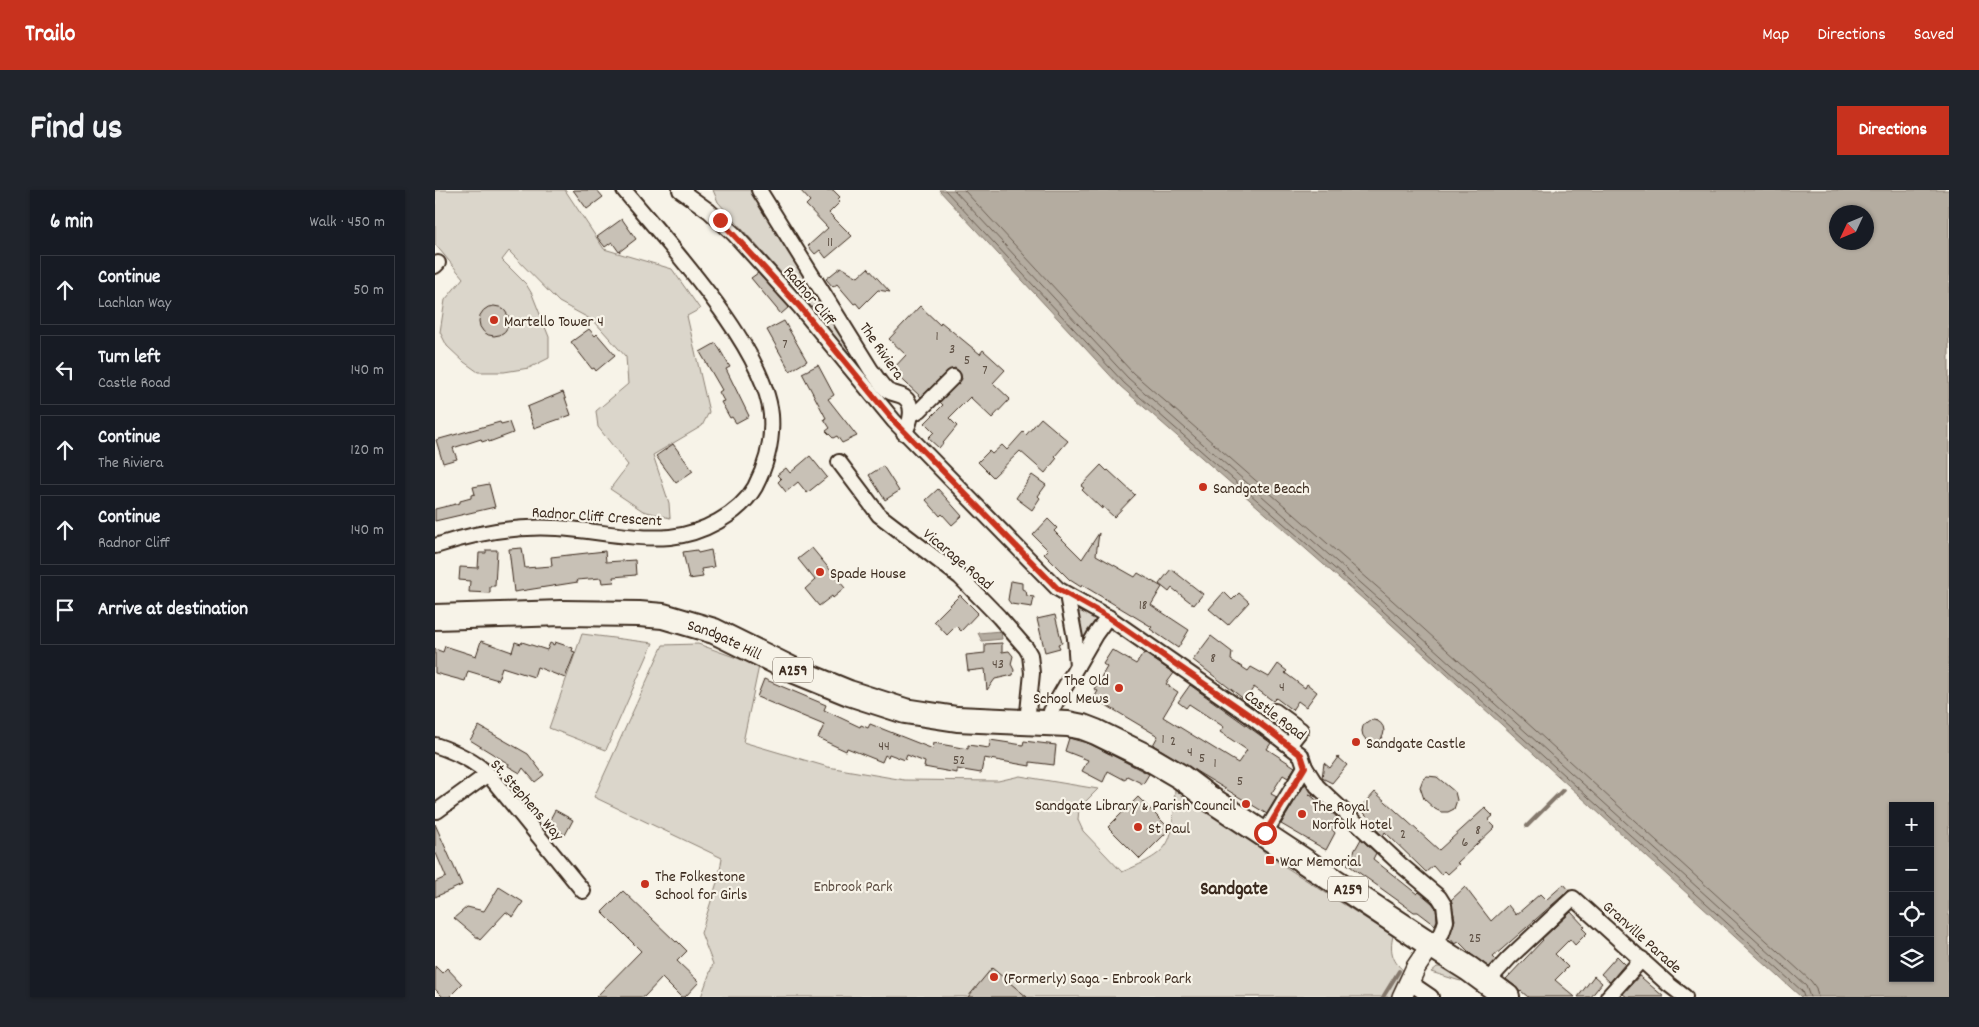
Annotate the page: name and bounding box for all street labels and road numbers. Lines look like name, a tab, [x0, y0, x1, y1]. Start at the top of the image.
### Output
street label: Radnor Cliff	[777, 261, 841, 332]
street label: The Riviera	[853, 318, 909, 385]
street label: Radnor Cliff Crescent	[531, 501, 663, 534]
street label: Vicarage Road	[917, 524, 998, 596]
street label: Sandgate Hill	[684, 615, 765, 667]
road number: A259	[773, 658, 813, 682]
street label: Castle Road	[1239, 685, 1310, 747]
street label: St. Stephens Way	[484, 755, 569, 847]
road number: A259	[1328, 876, 1368, 902]
street label: Granville Parade	[1597, 896, 1686, 980]

